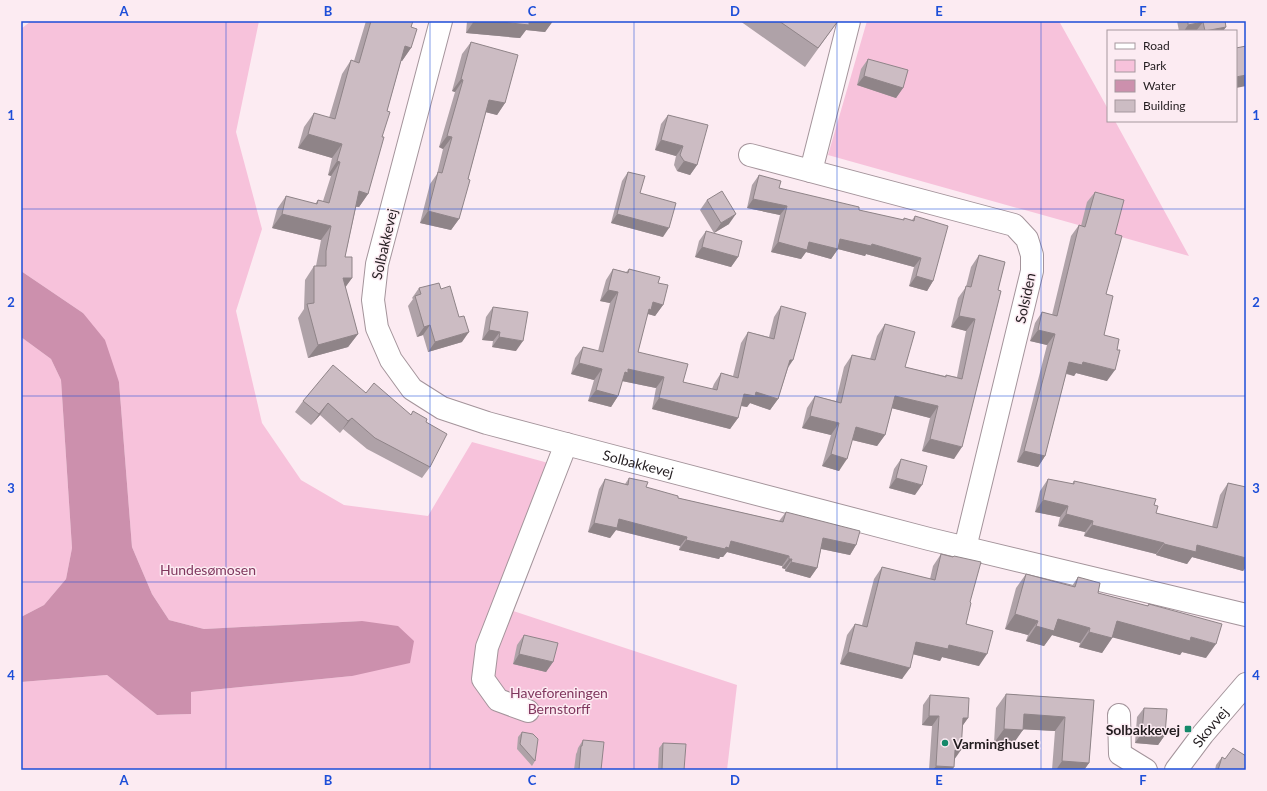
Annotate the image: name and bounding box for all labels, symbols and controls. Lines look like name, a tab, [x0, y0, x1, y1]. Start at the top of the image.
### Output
text: A	[118, 3, 129, 19]
text: B	[324, 3, 333, 19]
text: C	[528, 3, 537, 19]
text: D	[730, 3, 740, 19]
text: E	[935, 3, 943, 19]
text: F	[1139, 3, 1147, 19]
legend	[1107, 30, 1237, 122]
text: Road	[1143, 38, 1170, 53]
text: Park	[1143, 58, 1167, 73]
text: Water	[1143, 78, 1176, 93]
text: Building	[1143, 98, 1186, 113]
text: 1	[7, 107, 15, 123]
text: 1	[1252, 107, 1260, 123]
street label: Solbakkevej	[368, 207, 400, 281]
street label: Solsiden	[1011, 271, 1039, 325]
text: 2	[7, 294, 15, 310]
text: 2	[1252, 294, 1260, 310]
street label: Solbakkevej	[601, 446, 676, 480]
text: 3	[7, 480, 15, 496]
text: 3	[1252, 480, 1260, 496]
park label: Hundesømosen	[160, 561, 256, 578]
text: 4	[7, 667, 15, 683]
text: 4	[1252, 667, 1260, 683]
park label: Haveforeningen Bernstorff	[510, 684, 608, 717]
street label: Skovvej	[1188, 703, 1231, 750]
place label: Solbakkevej	[1106, 721, 1180, 738]
marker: Solbakkevej	[1183, 724, 1193, 734]
place label: Varminghuset	[952, 735, 1040, 752]
marker: Varminghuset	[940, 738, 950, 748]
text: A	[118, 772, 129, 788]
text: B	[324, 772, 333, 788]
text: C	[528, 772, 537, 788]
text: D	[730, 772, 740, 788]
text: E	[935, 772, 943, 788]
text: F	[1139, 772, 1147, 788]

